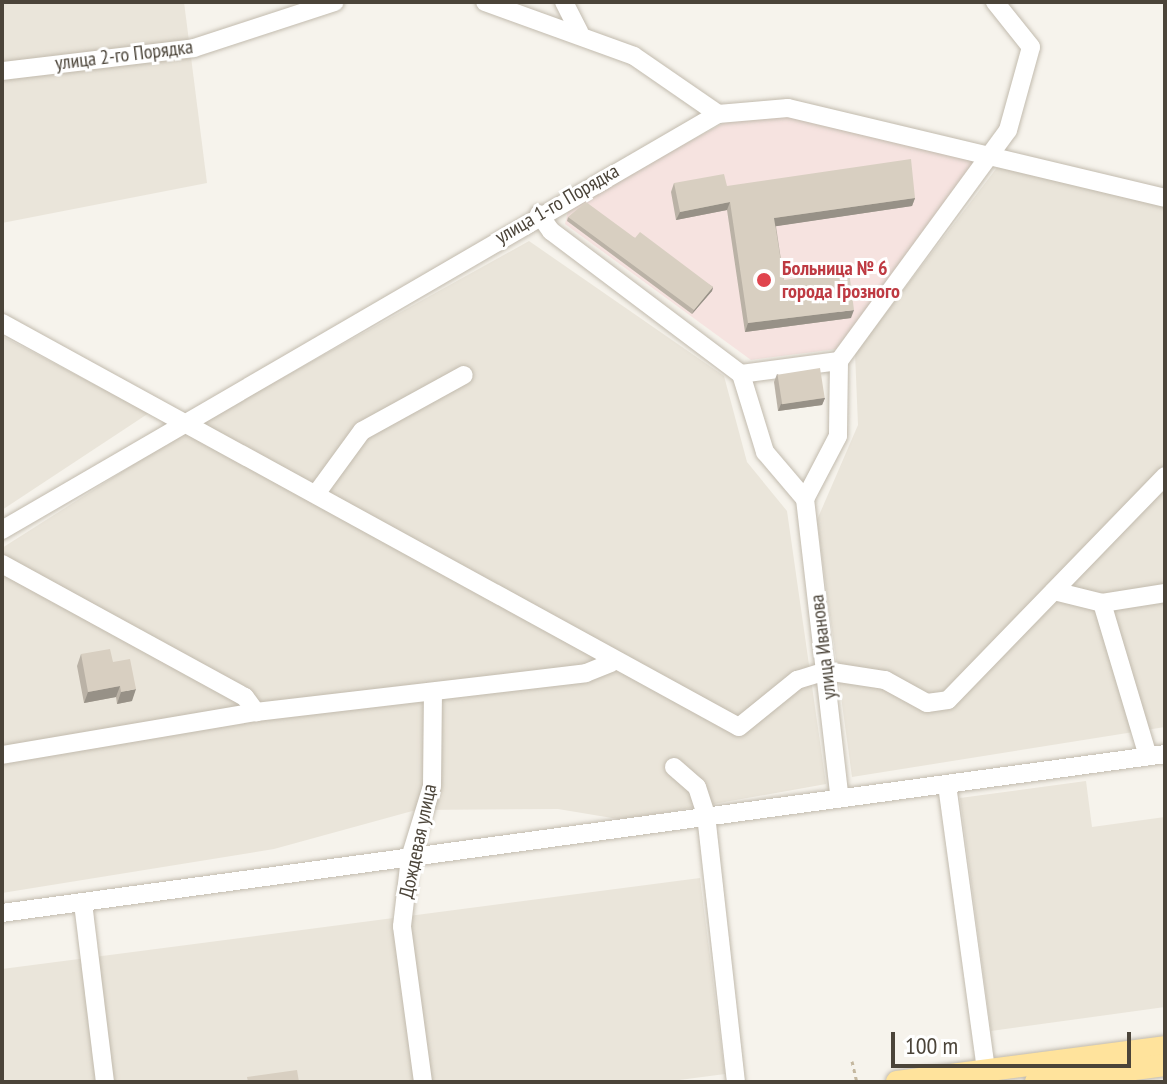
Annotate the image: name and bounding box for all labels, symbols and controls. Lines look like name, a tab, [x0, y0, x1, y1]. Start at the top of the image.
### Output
street label: улица 2-го Порядка	[54, 35, 194, 75]
street label: улица 1-го Порядка	[491, 159, 623, 249]
place label: Больница № 6 города Грозного	[782, 256, 900, 303]
marker: Больница № 6 города Грозного	[753, 269, 775, 291]
street label: улица Иванова	[805, 593, 841, 701]
street label: Дождевая улица	[394, 782, 442, 900]
scale bar	[895, 1016, 1135, 1066]
text: 100 m	[905, 1030, 958, 1061]

